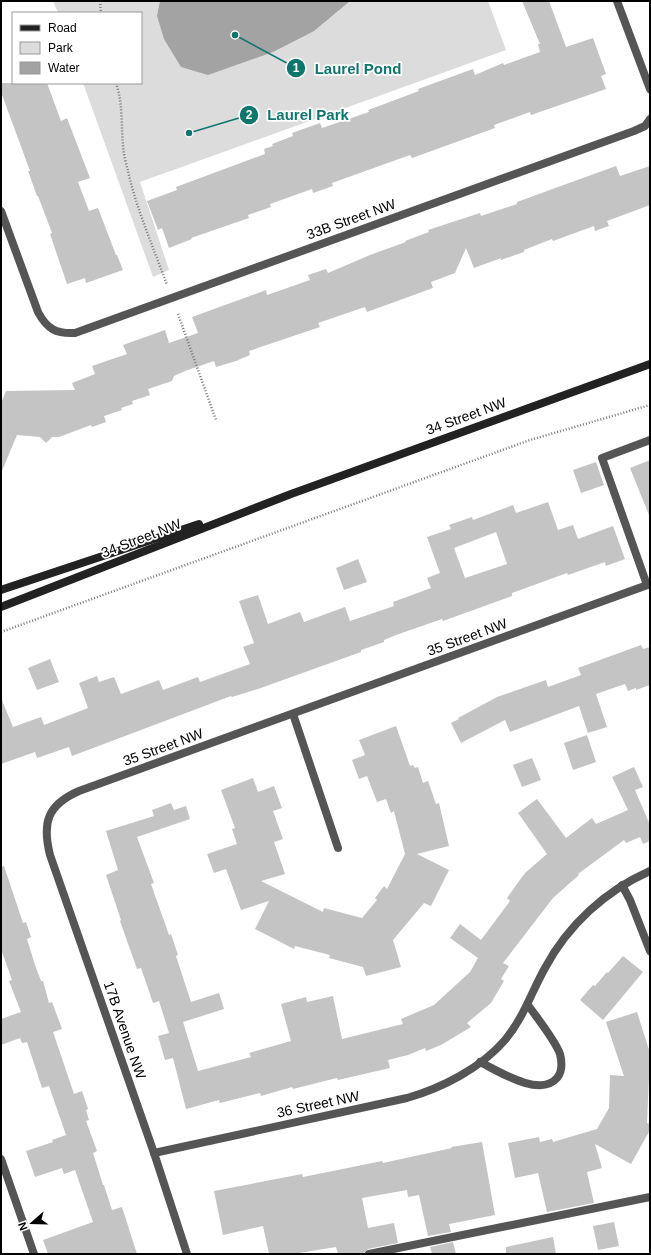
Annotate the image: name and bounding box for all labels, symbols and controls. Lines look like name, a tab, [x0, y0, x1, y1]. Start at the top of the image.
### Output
legend	[12, 12, 142, 84]
text: Road	[48, 21, 77, 35]
text: Park	[48, 41, 74, 55]
callout: Laurel Pond	[286, 55, 409, 82]
text: Laurel Pond	[315, 60, 401, 77]
text: Water	[48, 61, 80, 75]
text: 1	[293, 61, 300, 75]
callout: Laurel Park	[239, 102, 357, 129]
text: Laurel Park	[267, 106, 350, 123]
text: 2	[246, 108, 253, 122]
street label: 33B Street NW	[304, 195, 398, 242]
street label: 34 Street NW	[424, 394, 509, 438]
street label: 34 Street NW	[99, 515, 184, 561]
street label: 35 Street NW	[425, 615, 510, 659]
street label: 35 Street NW	[121, 725, 206, 769]
street label: 17B Avenue NW	[101, 979, 149, 1082]
street label: 36 Street NW	[275, 1087, 362, 1121]
north arrow	[12, 1203, 52, 1243]
text: N	[16, 1221, 30, 1232]

